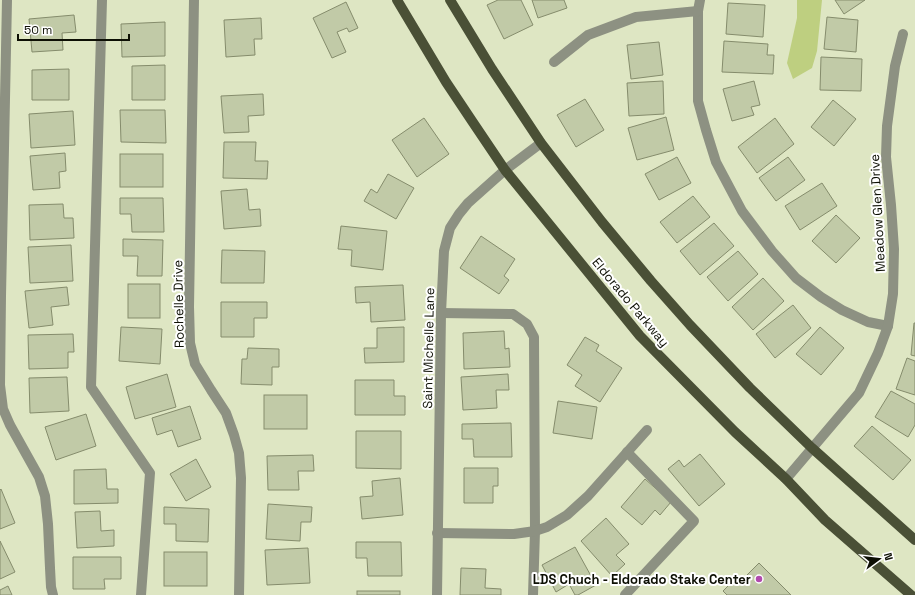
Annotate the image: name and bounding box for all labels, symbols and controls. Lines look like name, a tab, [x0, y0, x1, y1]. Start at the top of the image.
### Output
scale bar	[18, 16, 129, 42]
text: 50 m	[24, 22, 52, 38]
street label: Meadow Glen Drive	[866, 154, 889, 272]
street label: Eldorado Parkway	[588, 254, 673, 350]
street label: Rochelle Drive	[169, 260, 188, 348]
street label: Saint Michelle Lane	[419, 287, 438, 409]
north arrow	[859, 539, 899, 579]
text: N	[881, 551, 896, 562]
place label: LDS Chuch - Eldorado Stake Center	[533, 571, 751, 588]
marker: LDS Chuch - Eldorado Stake Center	[754, 574, 764, 584]

